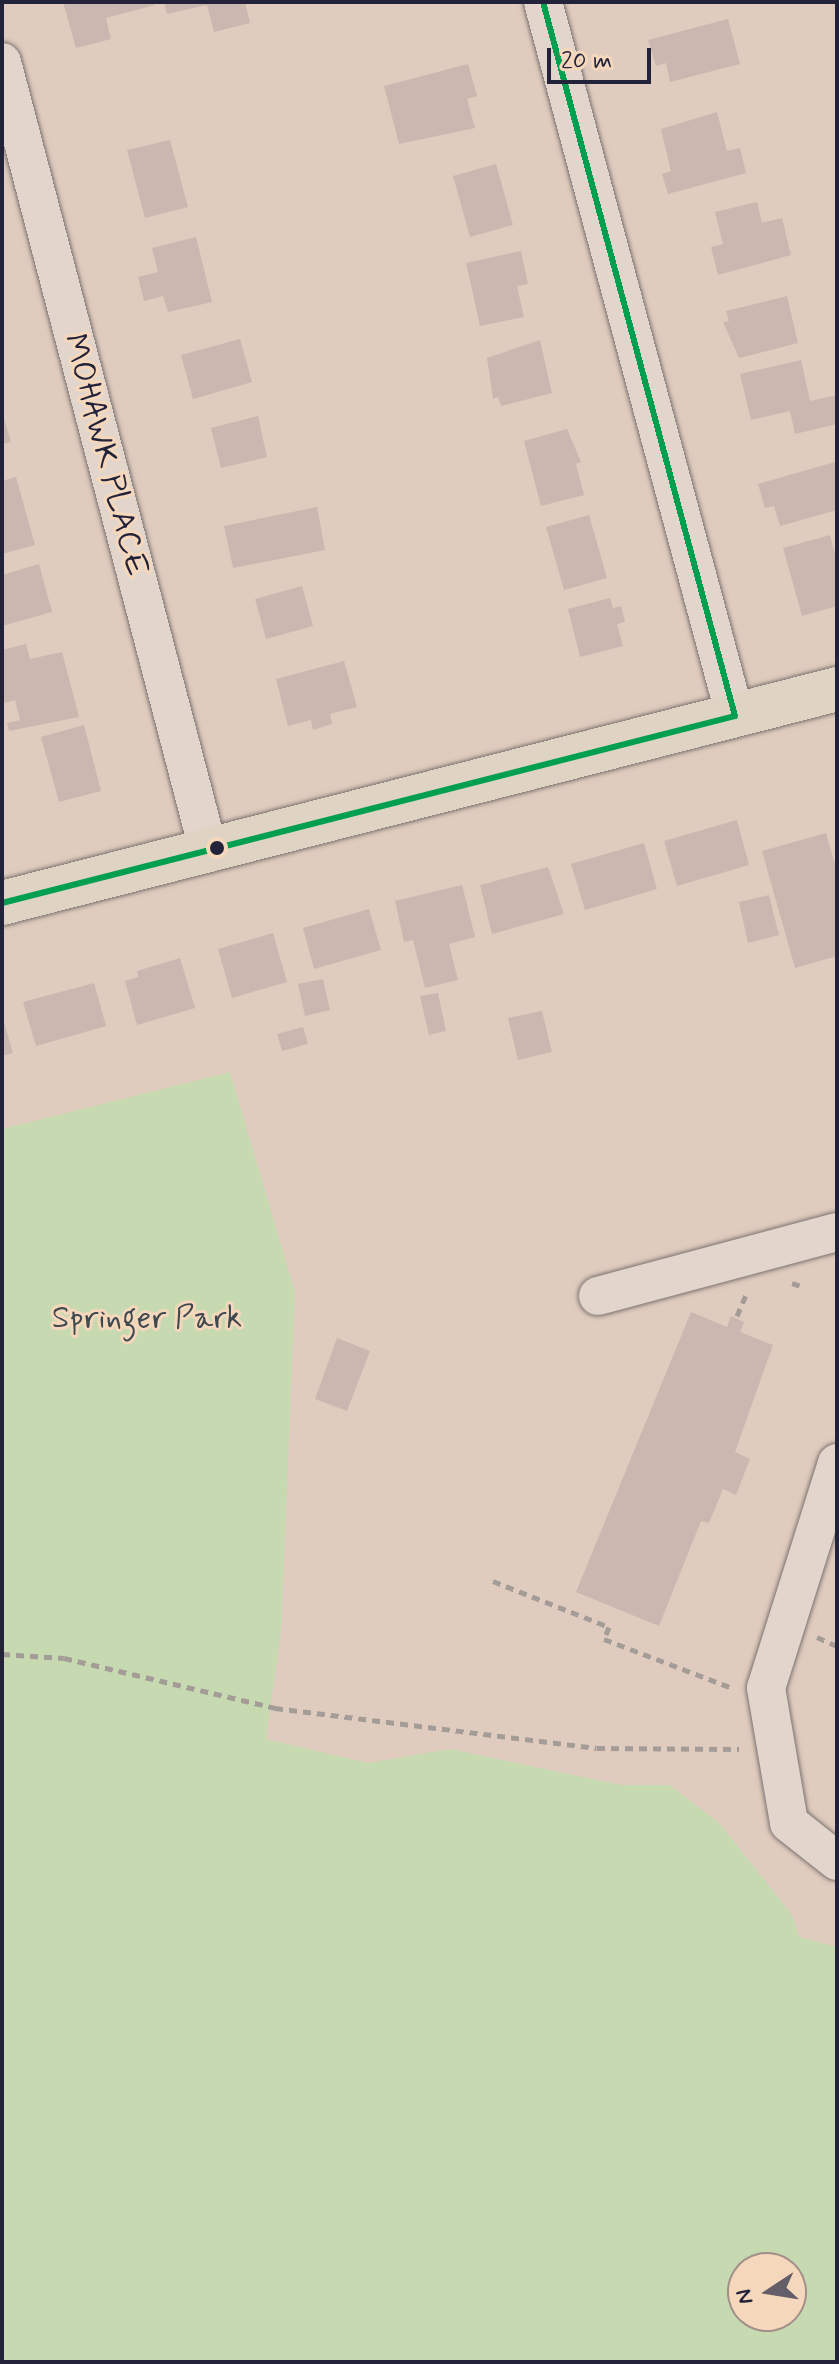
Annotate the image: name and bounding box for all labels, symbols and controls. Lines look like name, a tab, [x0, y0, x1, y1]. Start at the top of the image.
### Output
scale bar	[551, 32, 655, 82]
text: 20 m	[561, 46, 612, 77]
street label: MOHAWK PLACE	[55, 331, 155, 579]
unlabelled marker	[209, 840, 225, 856]
park label: Springer Park	[54, 1299, 240, 1337]
north arrow	[727, 2252, 807, 2332]
text: N	[730, 2286, 761, 2307]

